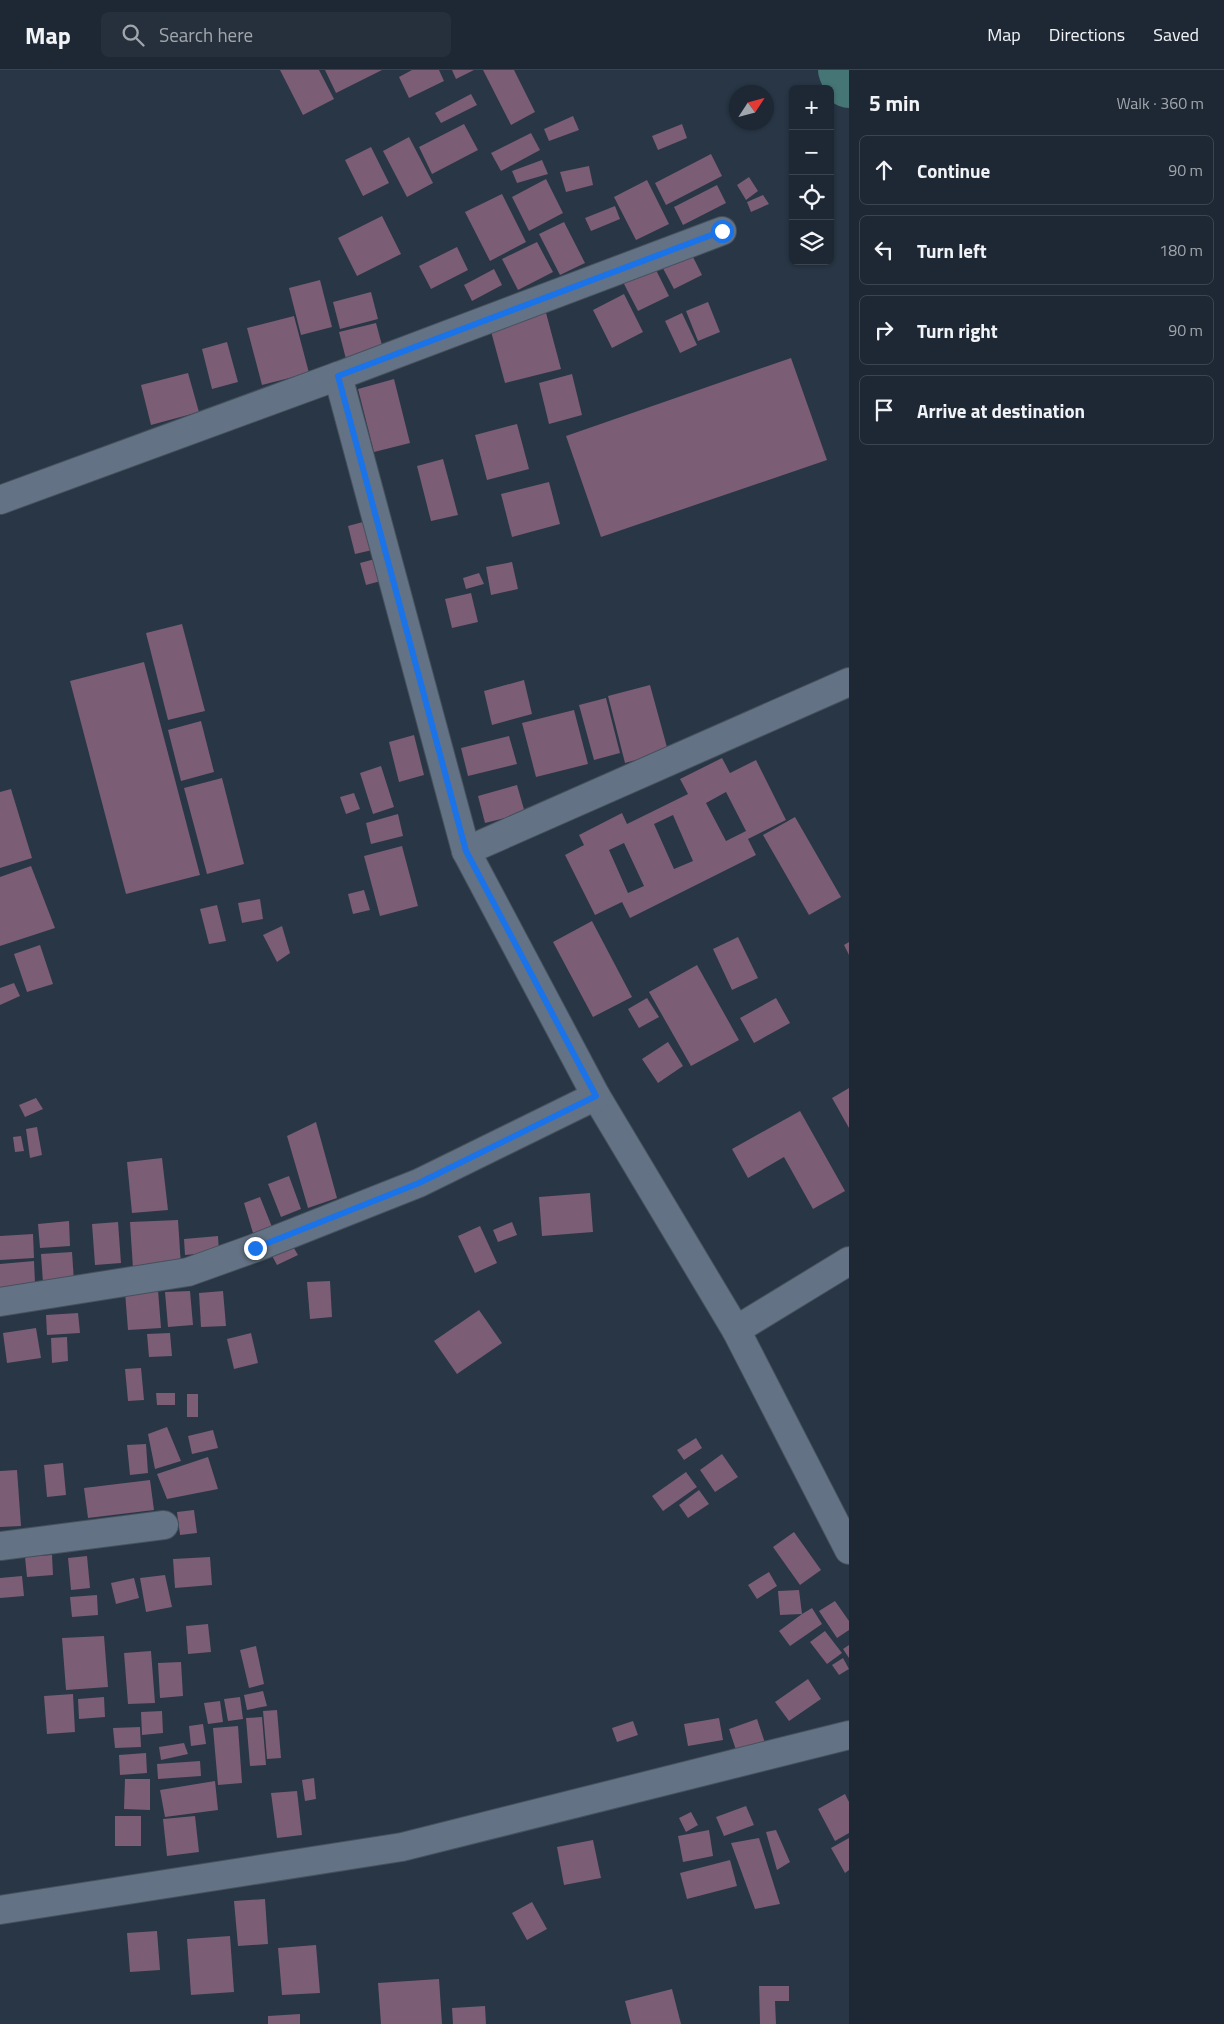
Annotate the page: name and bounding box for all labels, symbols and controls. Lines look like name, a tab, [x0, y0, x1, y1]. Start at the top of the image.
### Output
search box	[101, 12, 451, 57]
text: Map	[25, 17, 71, 53]
text: Search here	[159, 20, 253, 49]
icon: search	[119, 21, 147, 49]
text: Map	[987, 21, 1021, 48]
text: Directions	[1049, 21, 1125, 48]
text: Saved	[1153, 21, 1199, 48]
north arrow	[729, 85, 774, 130]
map controls	[789, 85, 834, 265]
button: +	[789, 85, 834, 130]
text: 5 min	[869, 87, 920, 119]
text: Walk · 360 m	[1116, 91, 1204, 115]
button: −	[789, 130, 834, 175]
icon: ahead	[870, 156, 898, 184]
text: Continue	[917, 156, 990, 185]
text: 90 m	[1168, 158, 1203, 182]
button: locate	[789, 175, 834, 220]
route start	[711, 220, 734, 243]
button: layers	[789, 220, 834, 265]
icon: left	[870, 236, 898, 264]
text: Turn left	[917, 236, 987, 265]
text: 180 m	[1159, 238, 1203, 262]
icon: right	[870, 316, 898, 344]
text: Turn right	[917, 316, 998, 345]
text: 90 m	[1168, 318, 1203, 342]
icon: arrive	[870, 396, 898, 424]
text: Arrive at destination	[917, 396, 1085, 425]
route end	[244, 1237, 267, 1260]

